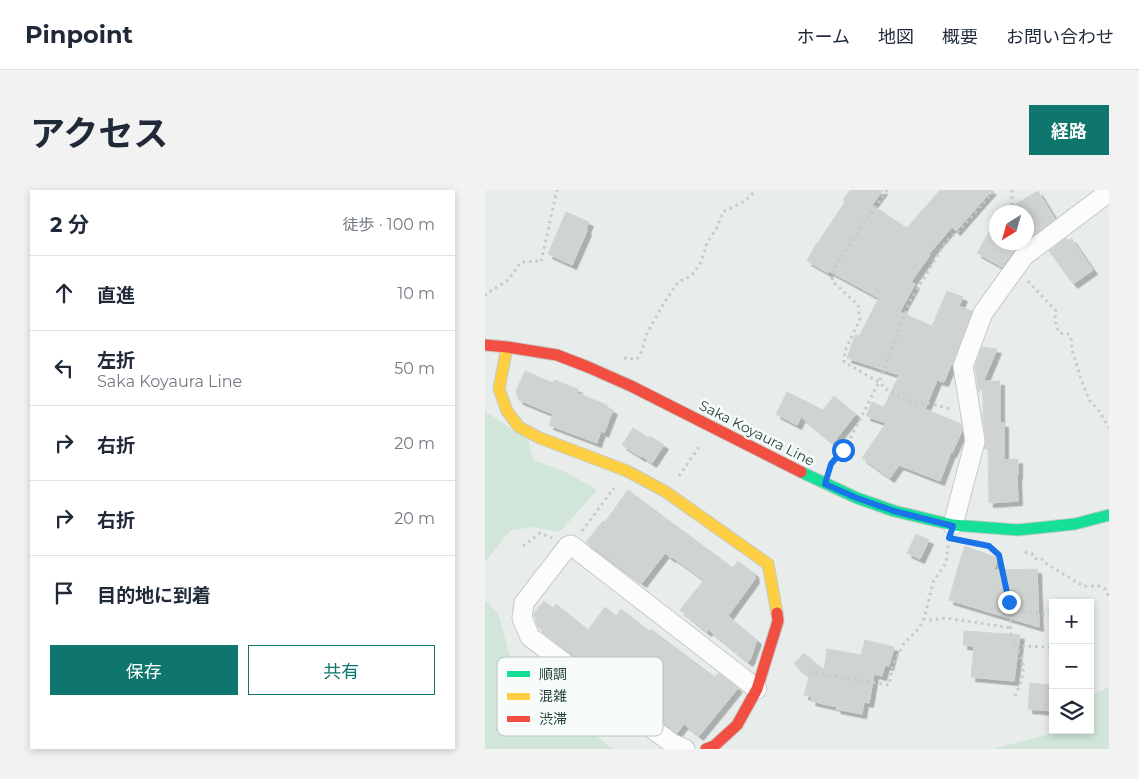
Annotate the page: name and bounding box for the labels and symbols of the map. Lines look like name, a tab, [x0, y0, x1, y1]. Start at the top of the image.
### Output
north arrow	[989, 205, 1034, 250]
street label: Saka Koyaura Line	[696, 396, 818, 470]
route start	[832, 439, 855, 462]
route end	[998, 591, 1021, 614]
legend	[497, 657, 663, 736]
text: 順調	[539, 665, 567, 683]
text: 混雑	[539, 687, 567, 705]
text: 渋滞	[539, 710, 567, 728]

